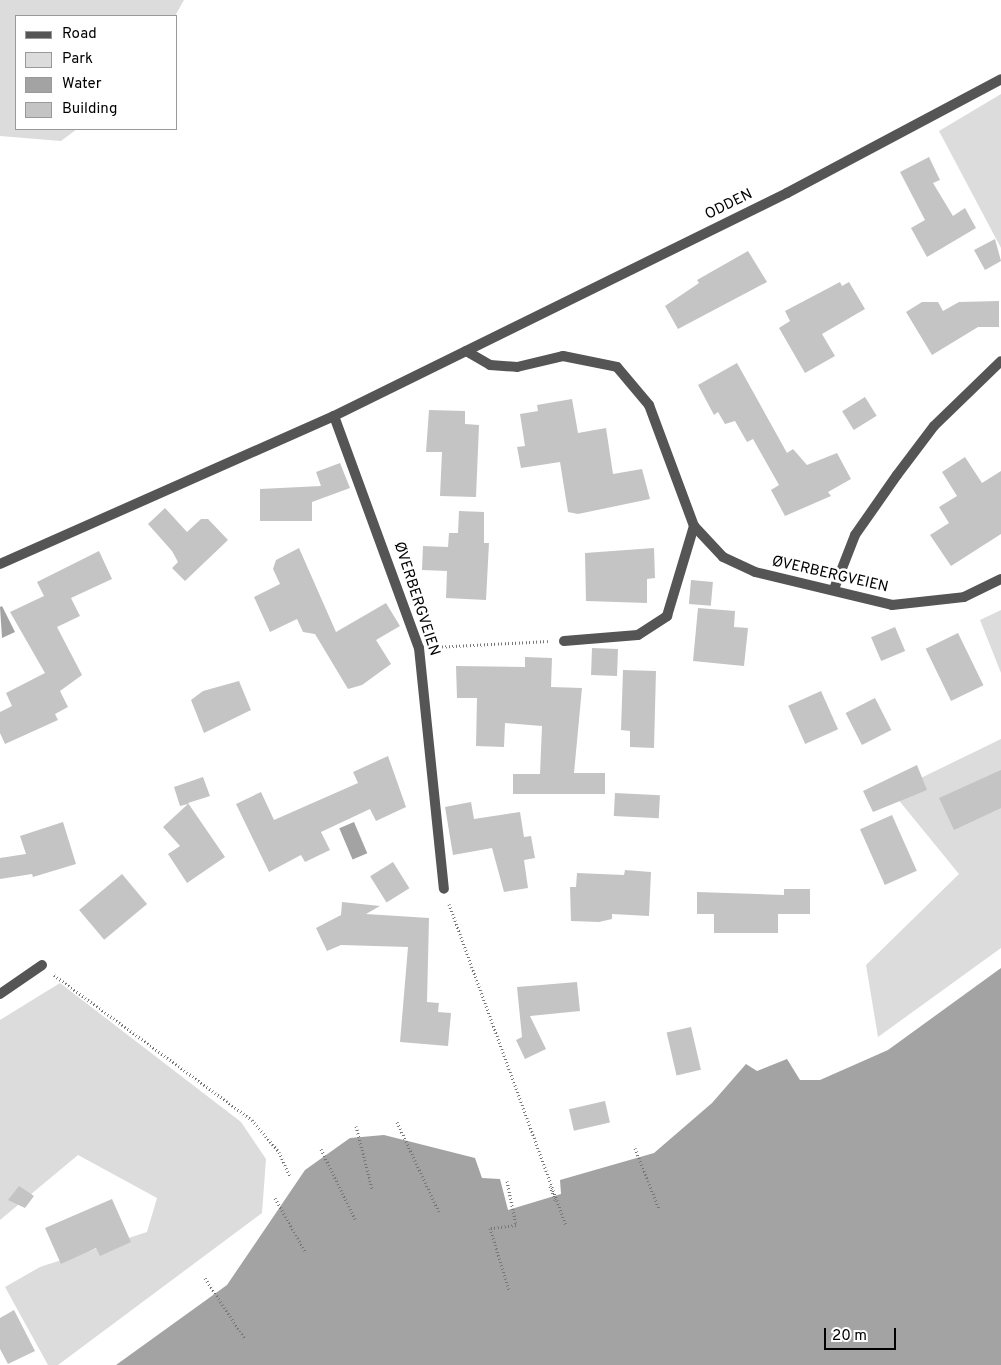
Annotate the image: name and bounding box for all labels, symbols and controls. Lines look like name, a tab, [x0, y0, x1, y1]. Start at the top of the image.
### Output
legend	[15, 15, 178, 130]
text: Road	[62, 25, 97, 44]
text: Park	[62, 50, 93, 69]
text: Water	[62, 75, 101, 94]
text: Building	[62, 100, 117, 119]
street label: ODDEN	[702, 186, 756, 224]
street label: ØVERBERGVEIEN	[389, 540, 443, 658]
street label: ØVERBERGVEIEN	[770, 553, 890, 597]
scale bar	[826, 1318, 898, 1350]
text: 20 m	[832, 1327, 867, 1346]

